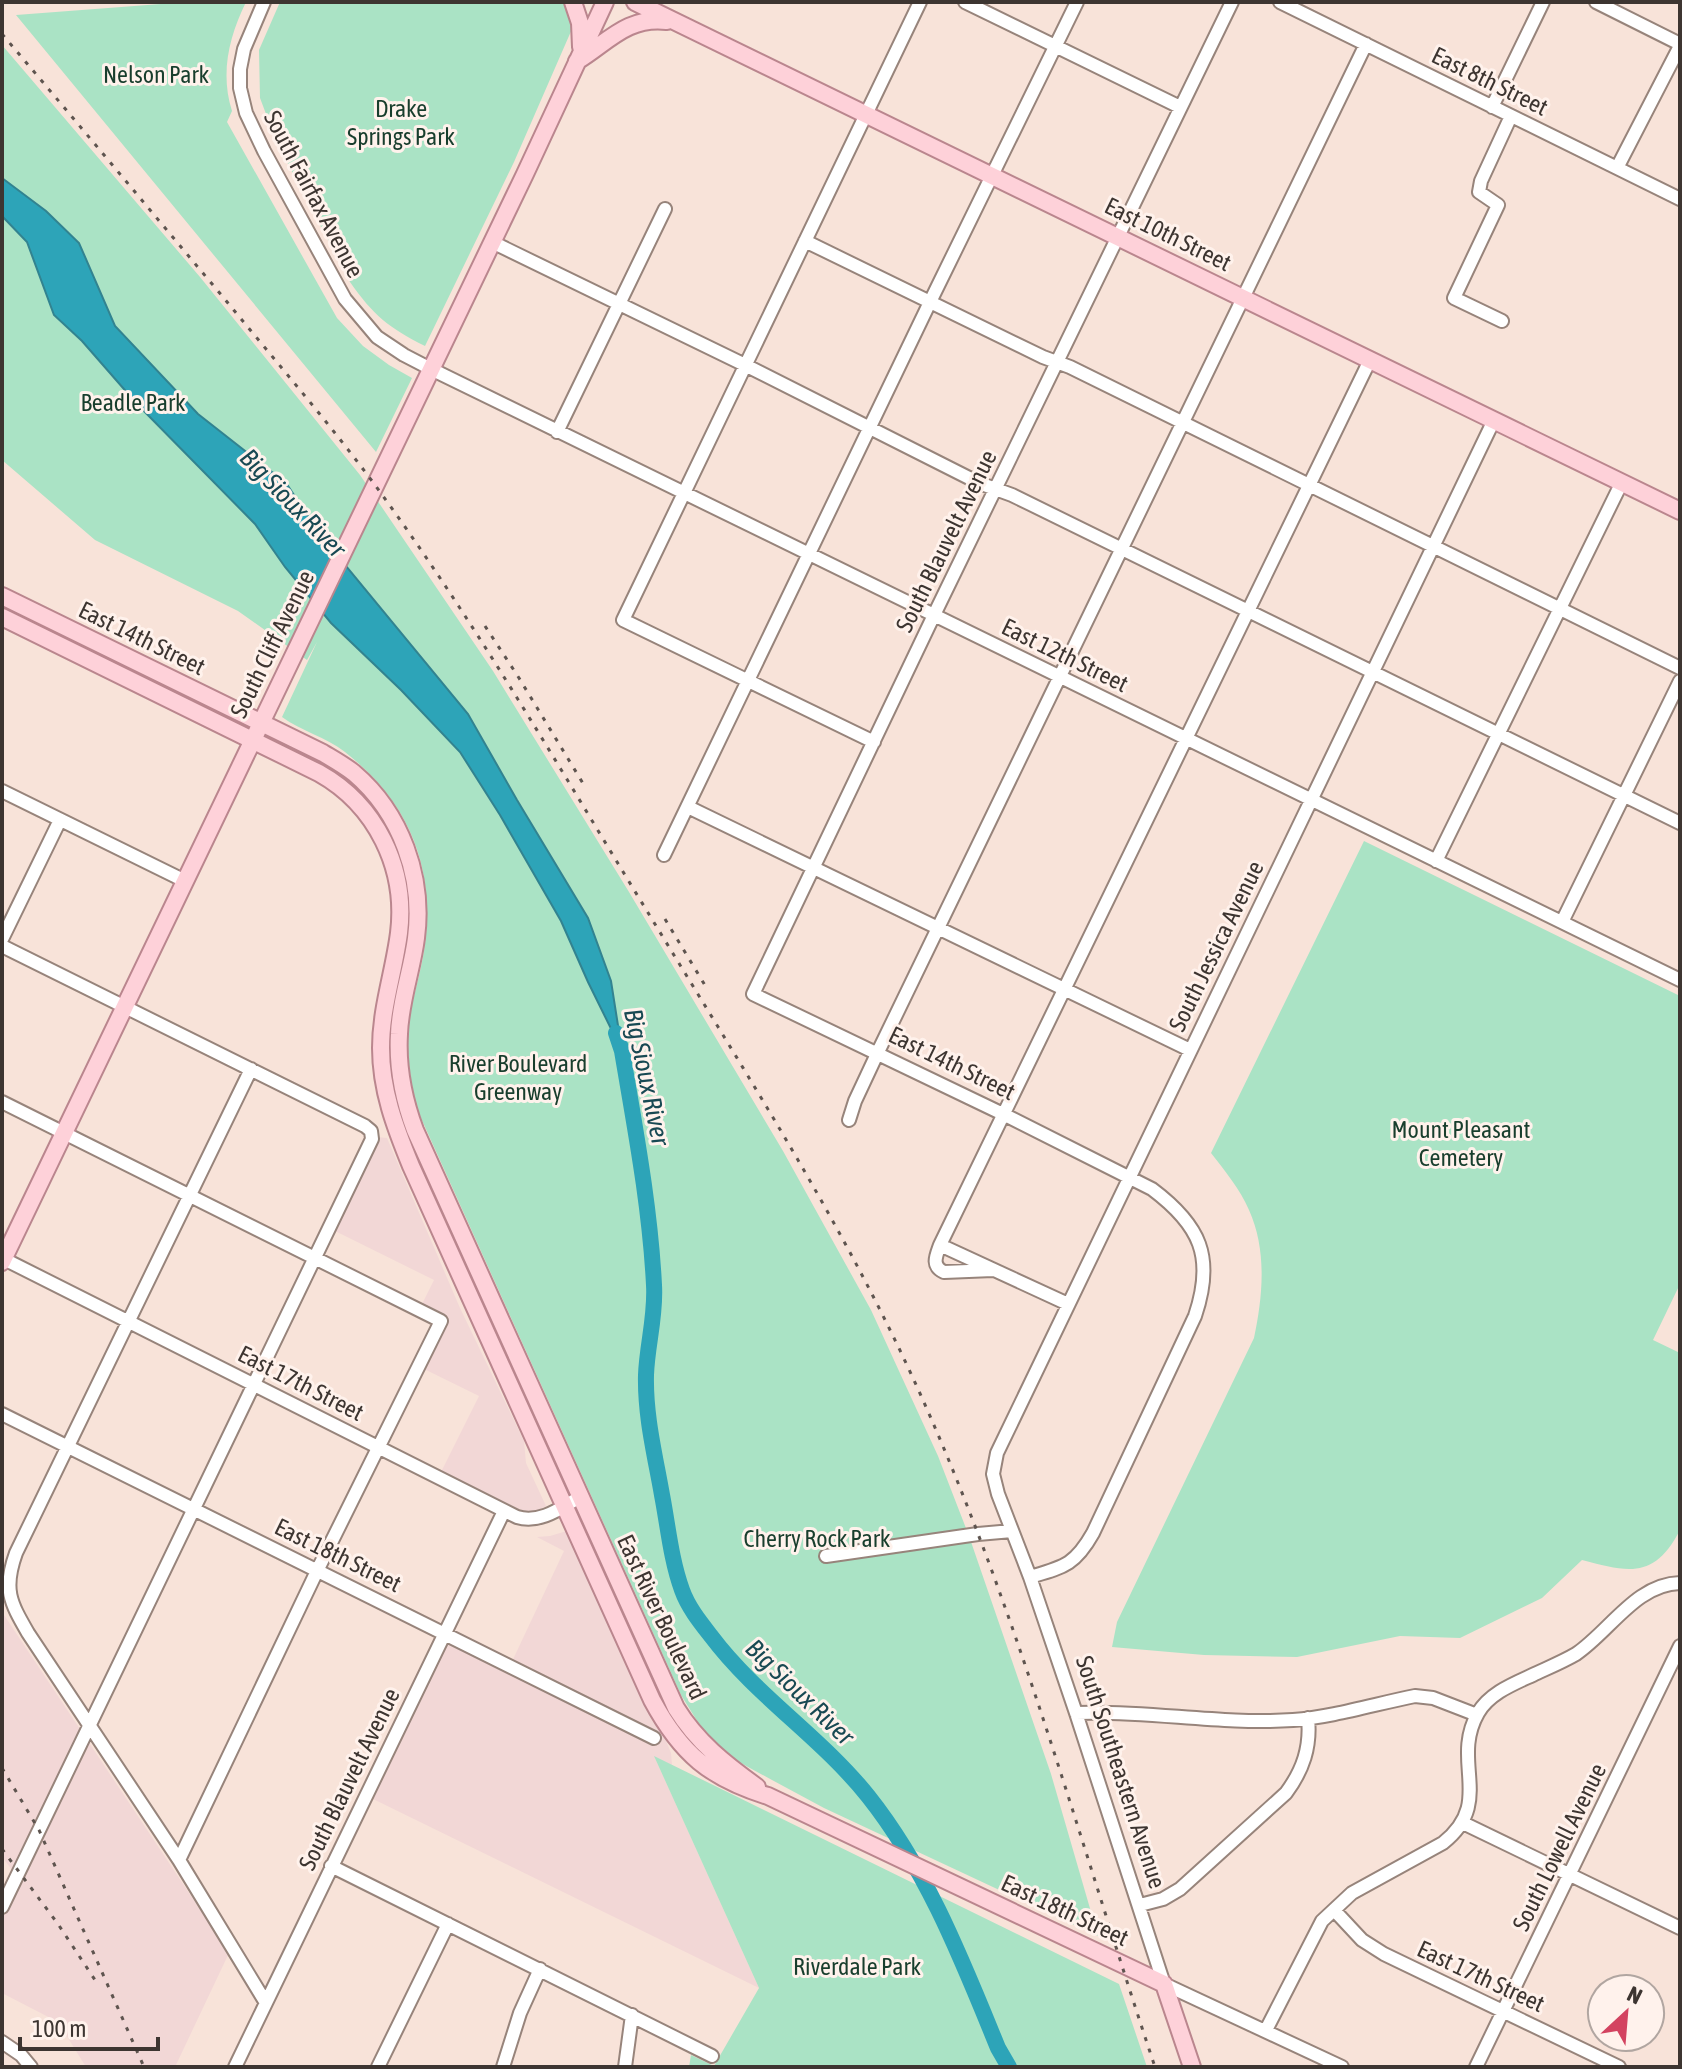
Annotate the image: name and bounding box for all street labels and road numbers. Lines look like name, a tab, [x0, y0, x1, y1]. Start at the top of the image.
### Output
street label: East 8th Street	[1428, 41, 1553, 121]
street label: South Fairfax Avenue	[259, 106, 369, 282]
street label: East 10th Street	[1100, 192, 1236, 276]
street label: South Blauvelt Avenue	[890, 446, 1002, 636]
street label: South Cliff Avenue	[225, 566, 319, 722]
street label: East 14th Street	[74, 596, 210, 680]
street label: East 12th Street	[997, 613, 1133, 697]
street label: South Jessica Avenue	[1163, 857, 1269, 1035]
street label: East 14th Street	[884, 1021, 1020, 1105]
street label: East 17th Street	[234, 1340, 368, 1426]
street label: East 18th Street	[270, 1513, 406, 1597]
street label: East River Boulevard	[612, 1530, 712, 1704]
street label: South Southeastern Avenue	[1071, 1652, 1171, 1892]
street label: South Blauvelt Avenue	[293, 1684, 405, 1874]
street label: South Lowell Avenue	[1507, 1759, 1611, 1935]
street label: East 18th Street	[997, 1869, 1133, 1951]
street label: East 17th Street	[1413, 1935, 1549, 2017]

